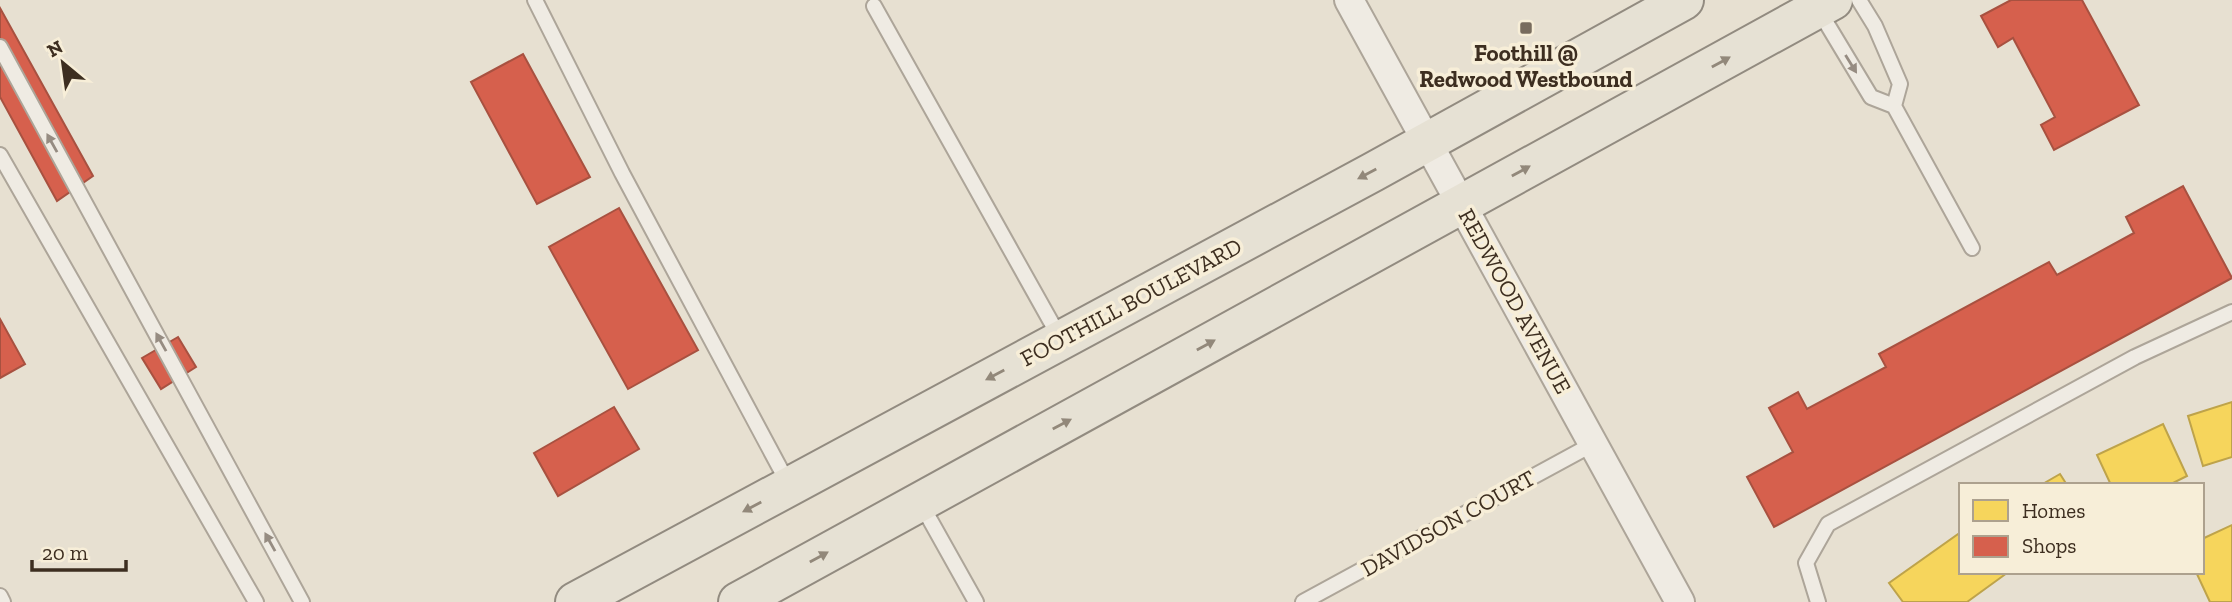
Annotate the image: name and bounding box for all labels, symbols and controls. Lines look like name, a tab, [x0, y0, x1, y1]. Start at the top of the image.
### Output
marker: Foothill @ Redwood Westbound	[1518, 20, 1534, 36]
north arrow	[28, 28, 98, 98]
text: N	[43, 35, 67, 62]
place label: Foothill @ Redwood Westbound	[1419, 39, 1633, 93]
one-way arrow	[1844, 54, 1857, 73]
one-way arrow	[1711, 56, 1731, 68]
one-way arrow	[46, 133, 58, 152]
one-way arrow	[1512, 165, 1531, 177]
one-way arrow	[1357, 168, 1377, 180]
street label: REDWOOD AVENUE	[1453, 204, 1577, 398]
street label: FOOTHILL BOULEVARD	[1016, 232, 1246, 372]
one-way arrow	[155, 333, 167, 352]
one-way arrow	[1197, 340, 1217, 352]
one-way arrow	[985, 370, 1005, 381]
one-way arrow	[1052, 418, 1072, 430]
street label: DAVIDSON COURT	[1356, 464, 1540, 582]
legend	[1959, 483, 2204, 574]
text: Homes	[2022, 498, 2085, 523]
one-way arrow	[742, 501, 761, 513]
scale bar	[32, 528, 126, 572]
one-way arrow	[264, 532, 276, 552]
text: Shops	[2022, 533, 2076, 558]
text: 20 m	[42, 540, 88, 565]
one-way arrow	[810, 551, 829, 563]

